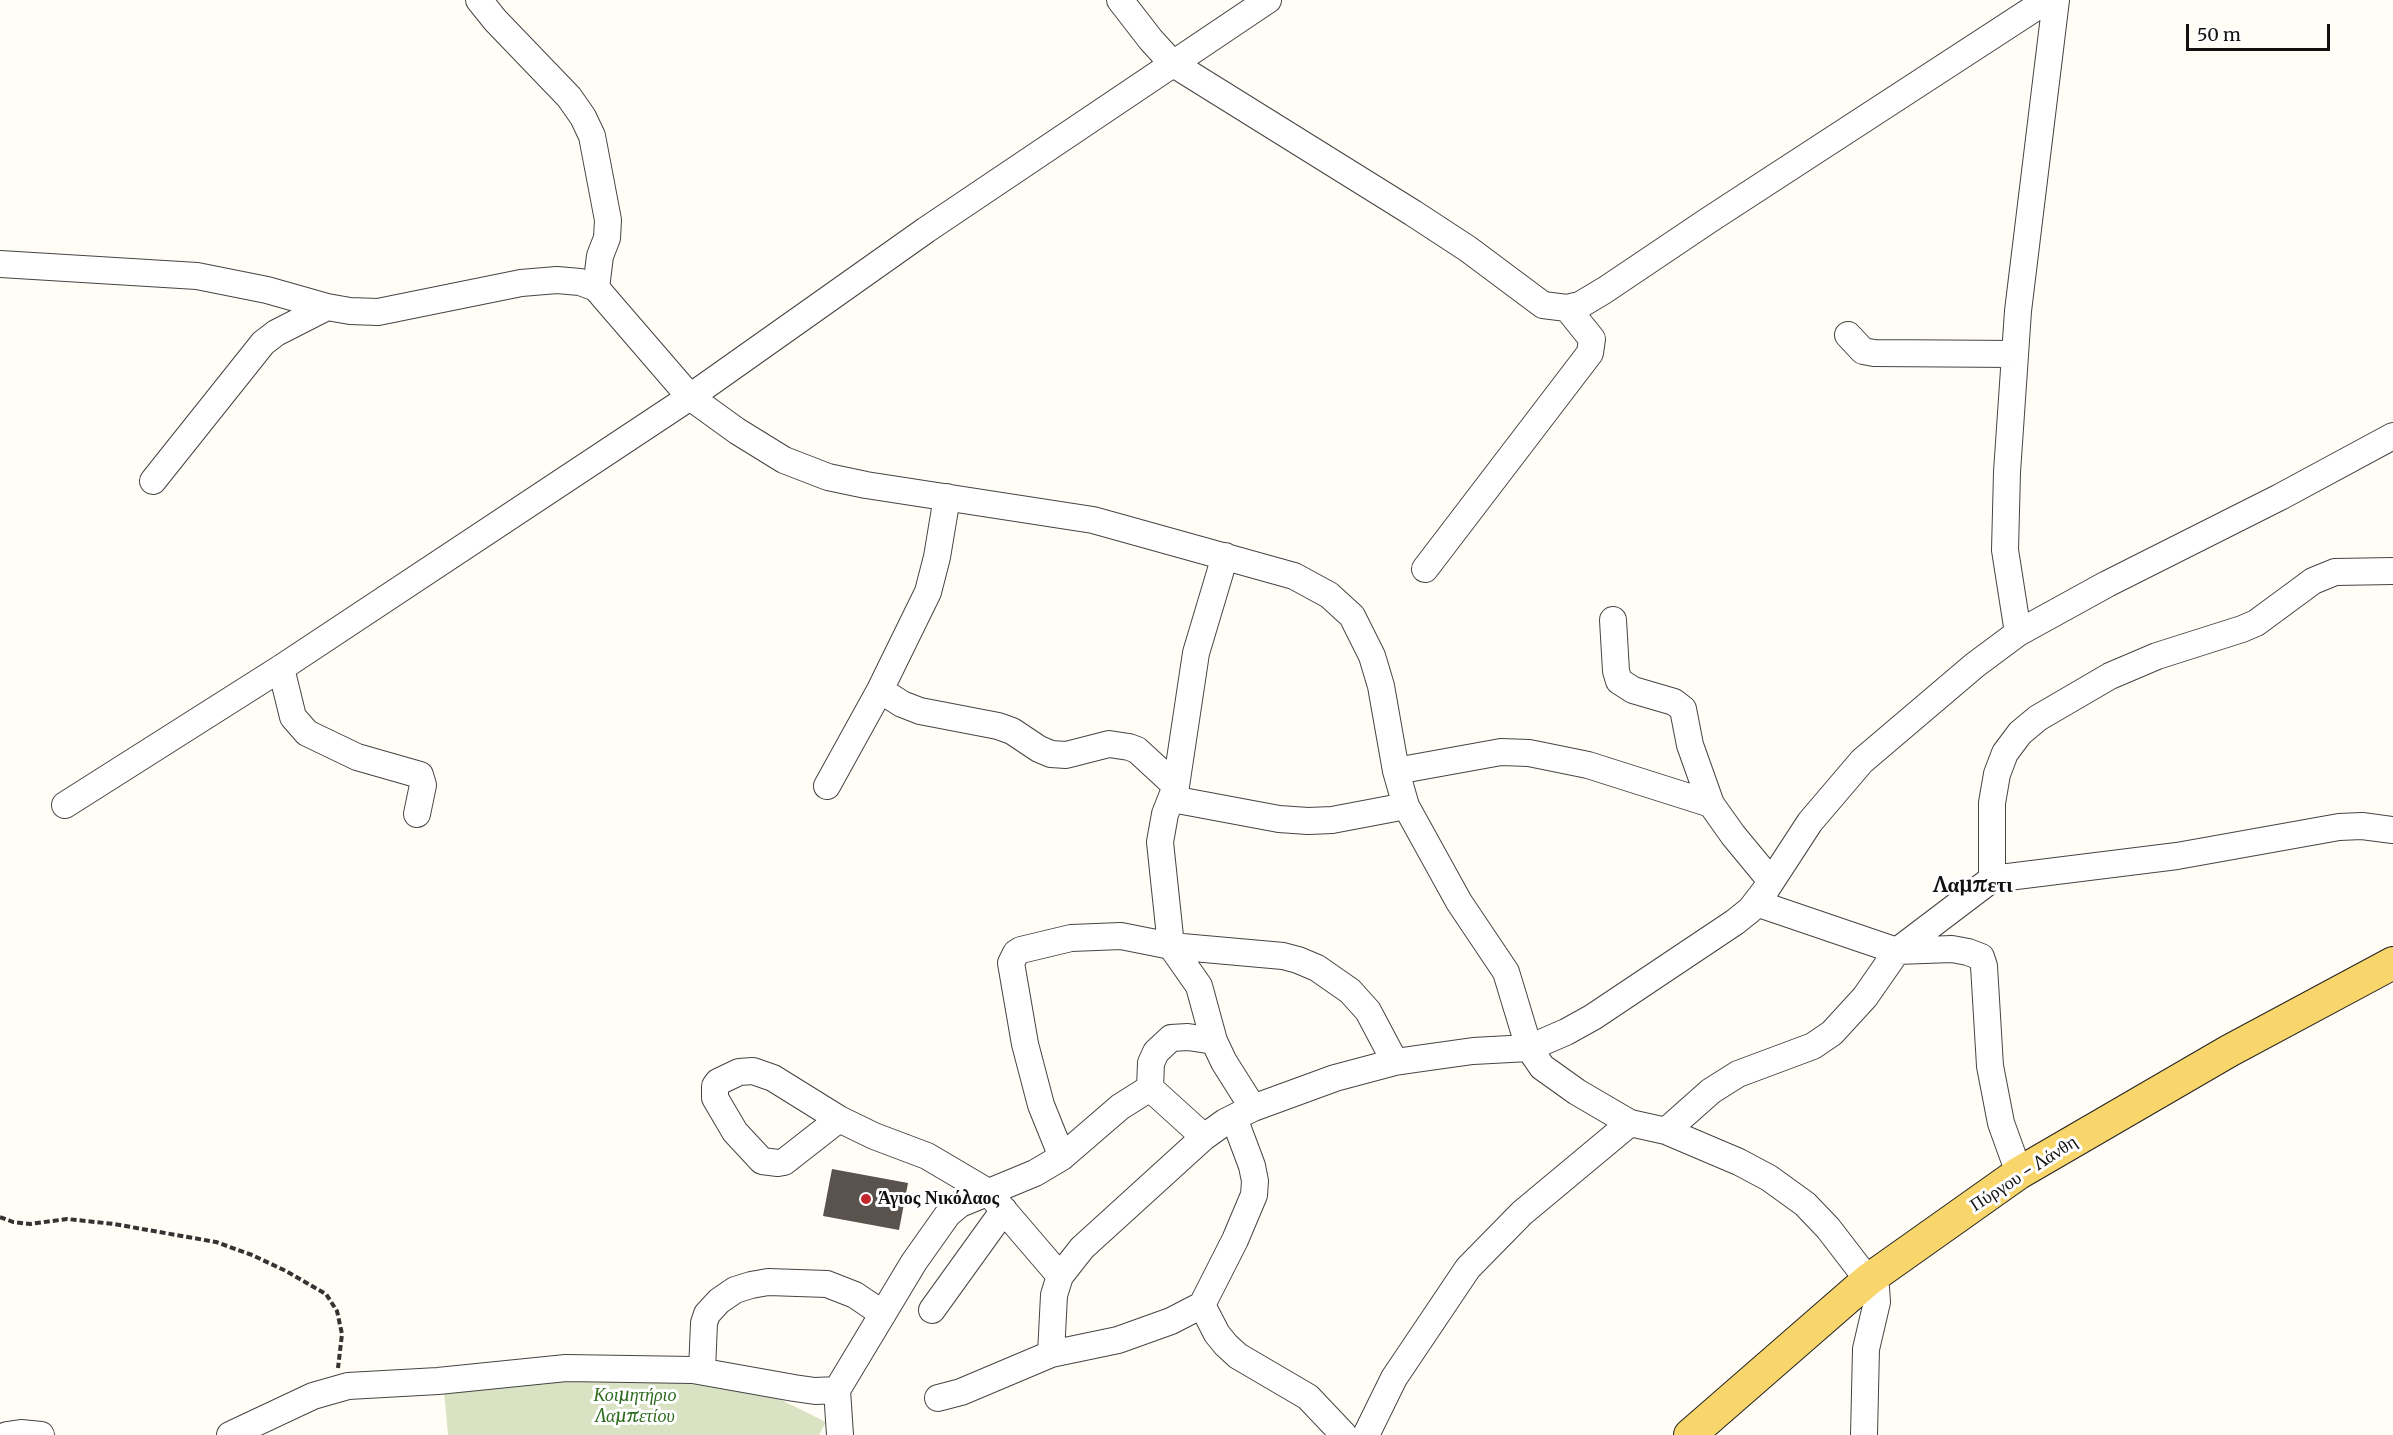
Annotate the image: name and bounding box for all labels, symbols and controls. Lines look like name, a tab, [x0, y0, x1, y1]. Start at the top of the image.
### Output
scale bar	[2189, 12, 2333, 50]
text: 50 m	[2197, 23, 2241, 46]
district label: Λαμπετι	[1933, 873, 2013, 899]
street label: Πύργου - Λάνθη	[1966, 1131, 2082, 1217]
place label: Άγιος Νικόλαος	[878, 1188, 999, 1210]
marker: Άγιος Νικόλαος	[859, 1192, 873, 1206]
park label: Κοιμητήριο Λαμπετίου	[593, 1385, 677, 1428]

